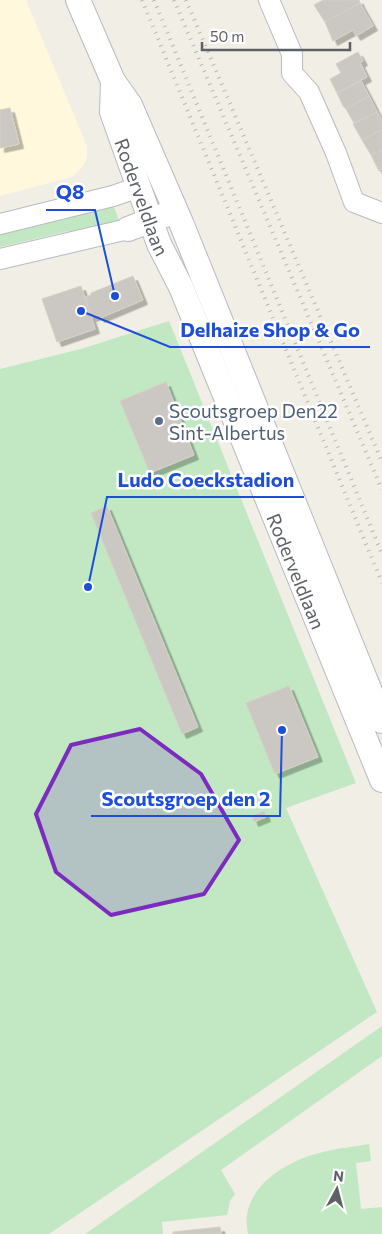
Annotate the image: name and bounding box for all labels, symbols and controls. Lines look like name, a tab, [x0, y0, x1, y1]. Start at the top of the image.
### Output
scale bar	[202, 20, 350, 52]
text: 50 m	[210, 27, 244, 45]
street label: Roderveldlaan	[111, 135, 174, 259]
callout: Q8	[46, 175, 95, 210]
text: Q8	[56, 179, 84, 203]
callout: Delhaize Shop & Go	[170, 312, 370, 347]
text: Delhaize Shop & Go	[180, 317, 360, 341]
place label: Scoutsgroep Den22 Sint-Albertus	[169, 399, 338, 444]
marker: Scoutsgroep Den22 Sint-Albertus	[153, 415, 165, 427]
callout: Ludo Coeckstadion	[107, 462, 304, 497]
text: Ludo Coeckstadion	[118, 467, 294, 491]
street label: Roderveldlaan	[263, 510, 331, 632]
callout: Scoutsgroep den 2	[91, 781, 280, 816]
text: Scoutsgroep den 2	[102, 786, 270, 810]
north arrow	[312, 1164, 362, 1214]
text: N	[332, 1167, 345, 1185]

